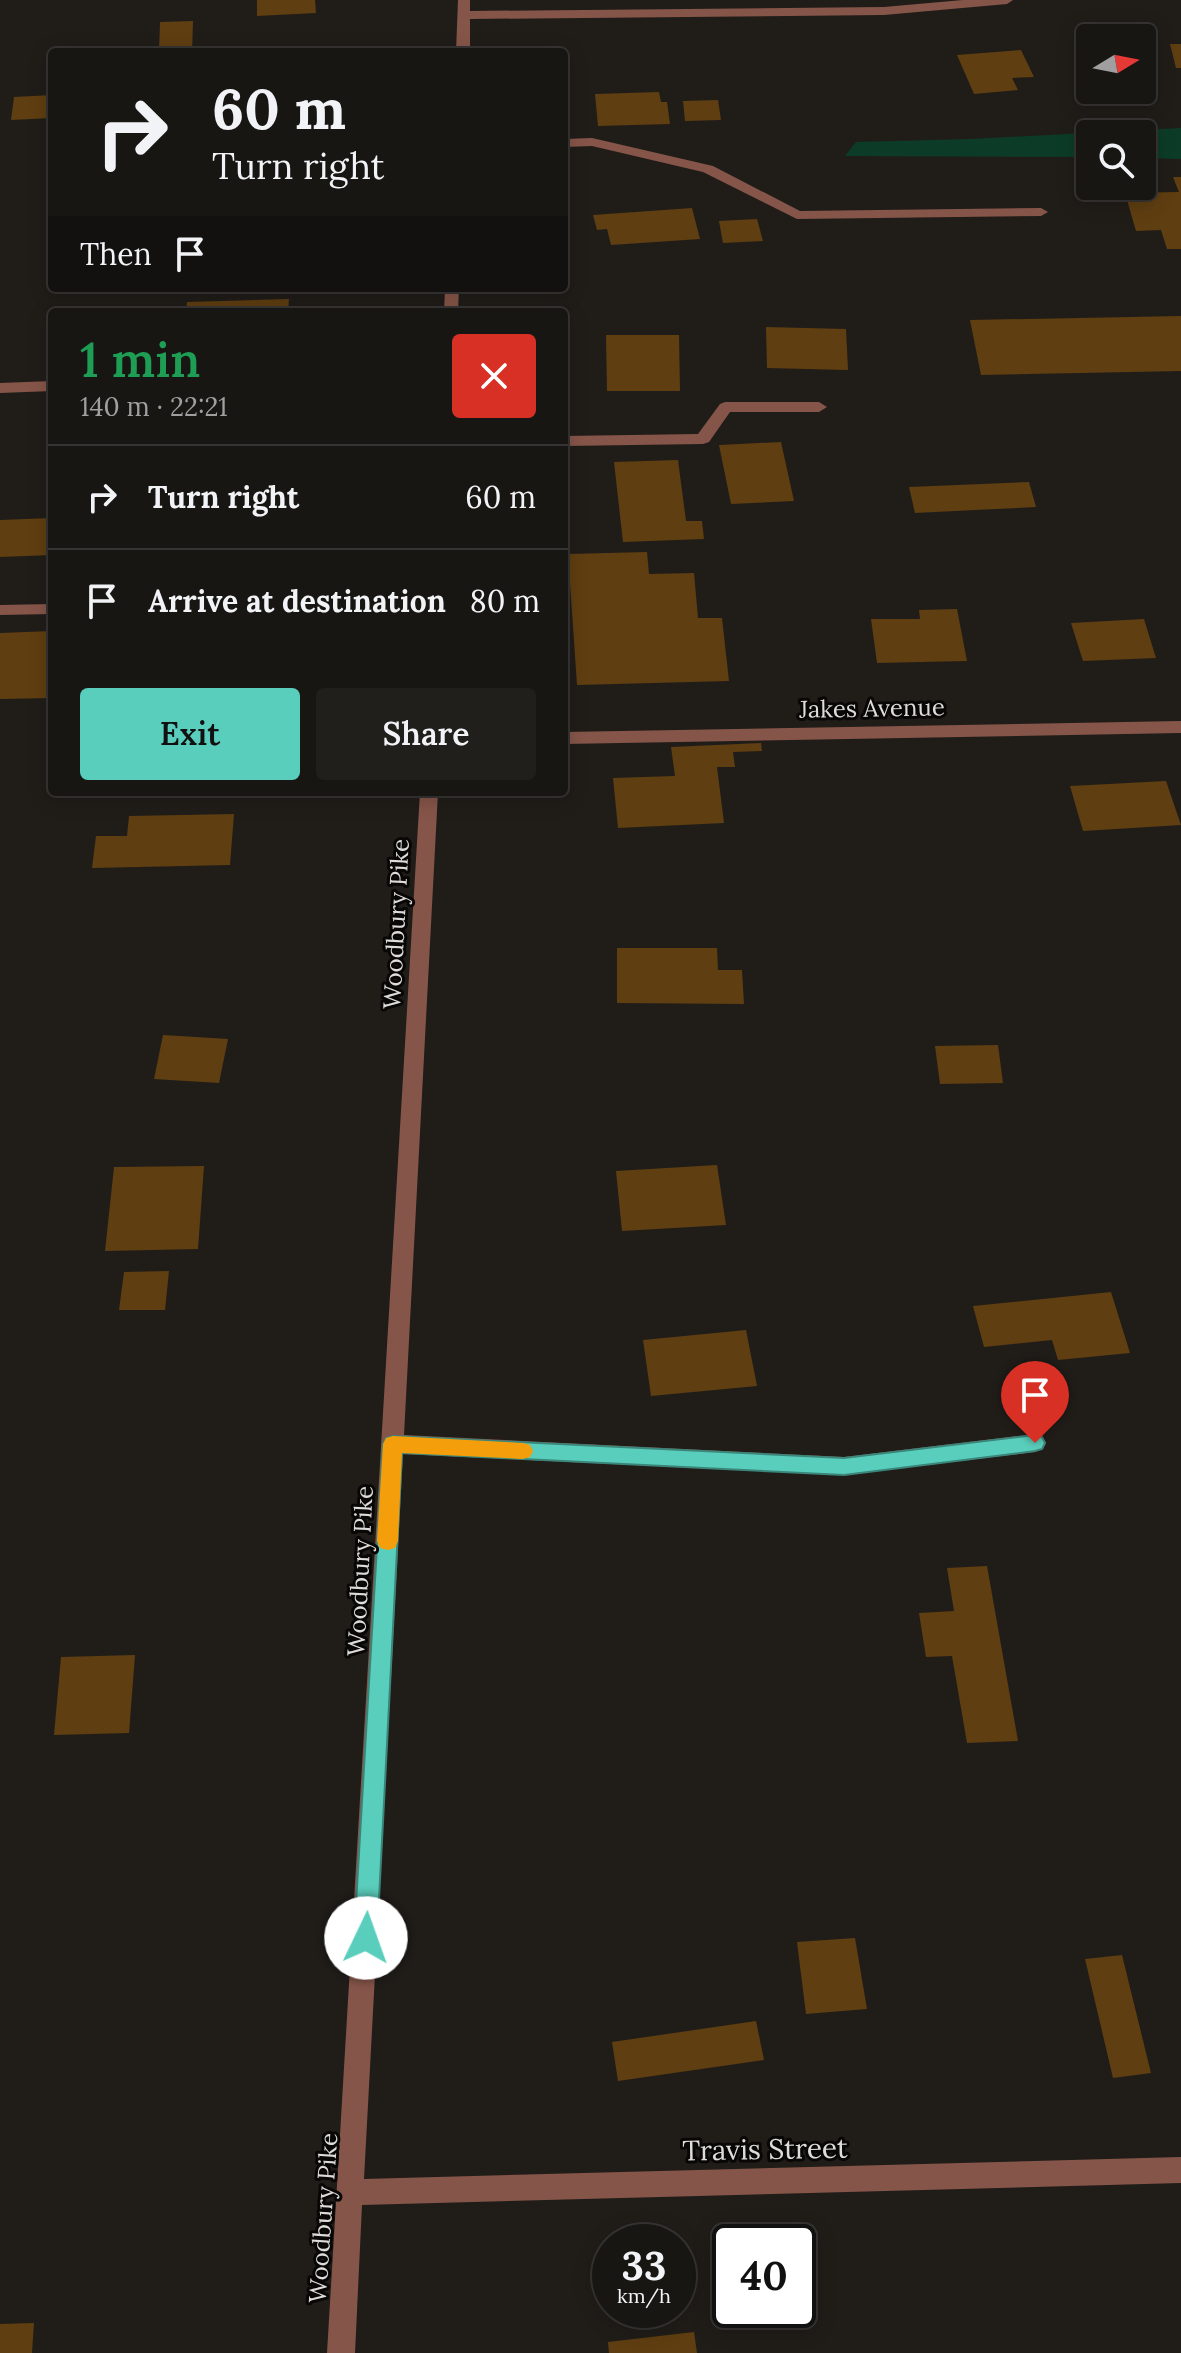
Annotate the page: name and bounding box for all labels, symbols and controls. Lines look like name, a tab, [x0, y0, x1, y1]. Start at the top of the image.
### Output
north arrow	[1076, 24, 1156, 104]
map controls	[1076, 24, 1156, 200]
text: 60 m	[212, 73, 346, 144]
icon: right	[80, 80, 184, 184]
button: search	[1076, 120, 1156, 200]
text: Turn right	[212, 143, 385, 189]
icon: arrive	[168, 232, 212, 276]
text: Then	[80, 235, 152, 273]
text: 1 min	[80, 329, 200, 390]
button: close	[452, 334, 536, 418]
text: 140 m · 22:21	[80, 390, 228, 423]
icon: right	[80, 475, 124, 519]
text: Turn right	[148, 478, 299, 516]
text: 60 m	[465, 478, 536, 516]
icon: arrive	[80, 579, 124, 623]
text: Arrive at destination	[148, 582, 446, 620]
text: 80 m	[470, 582, 540, 620]
button: Exit	[80, 688, 300, 780]
button: Share	[316, 688, 536, 780]
street label: Jakes Avenue	[798, 691, 945, 725]
street label: Woodbury Pike	[376, 838, 416, 1010]
pin	[1001, 1361, 1069, 1443]
icon: arrive	[1013, 1373, 1057, 1417]
street label: Woodbury Pike	[340, 1485, 380, 1657]
position arrow	[324, 1896, 408, 1980]
street label: Travis Street	[682, 2130, 848, 2168]
street label: Woodbury Pike	[302, 2132, 344, 2304]
speed limit sign: 40	[712, 2224, 816, 2328]
text: 33	[622, 2240, 666, 2291]
text: km/h	[617, 2283, 671, 2308]

